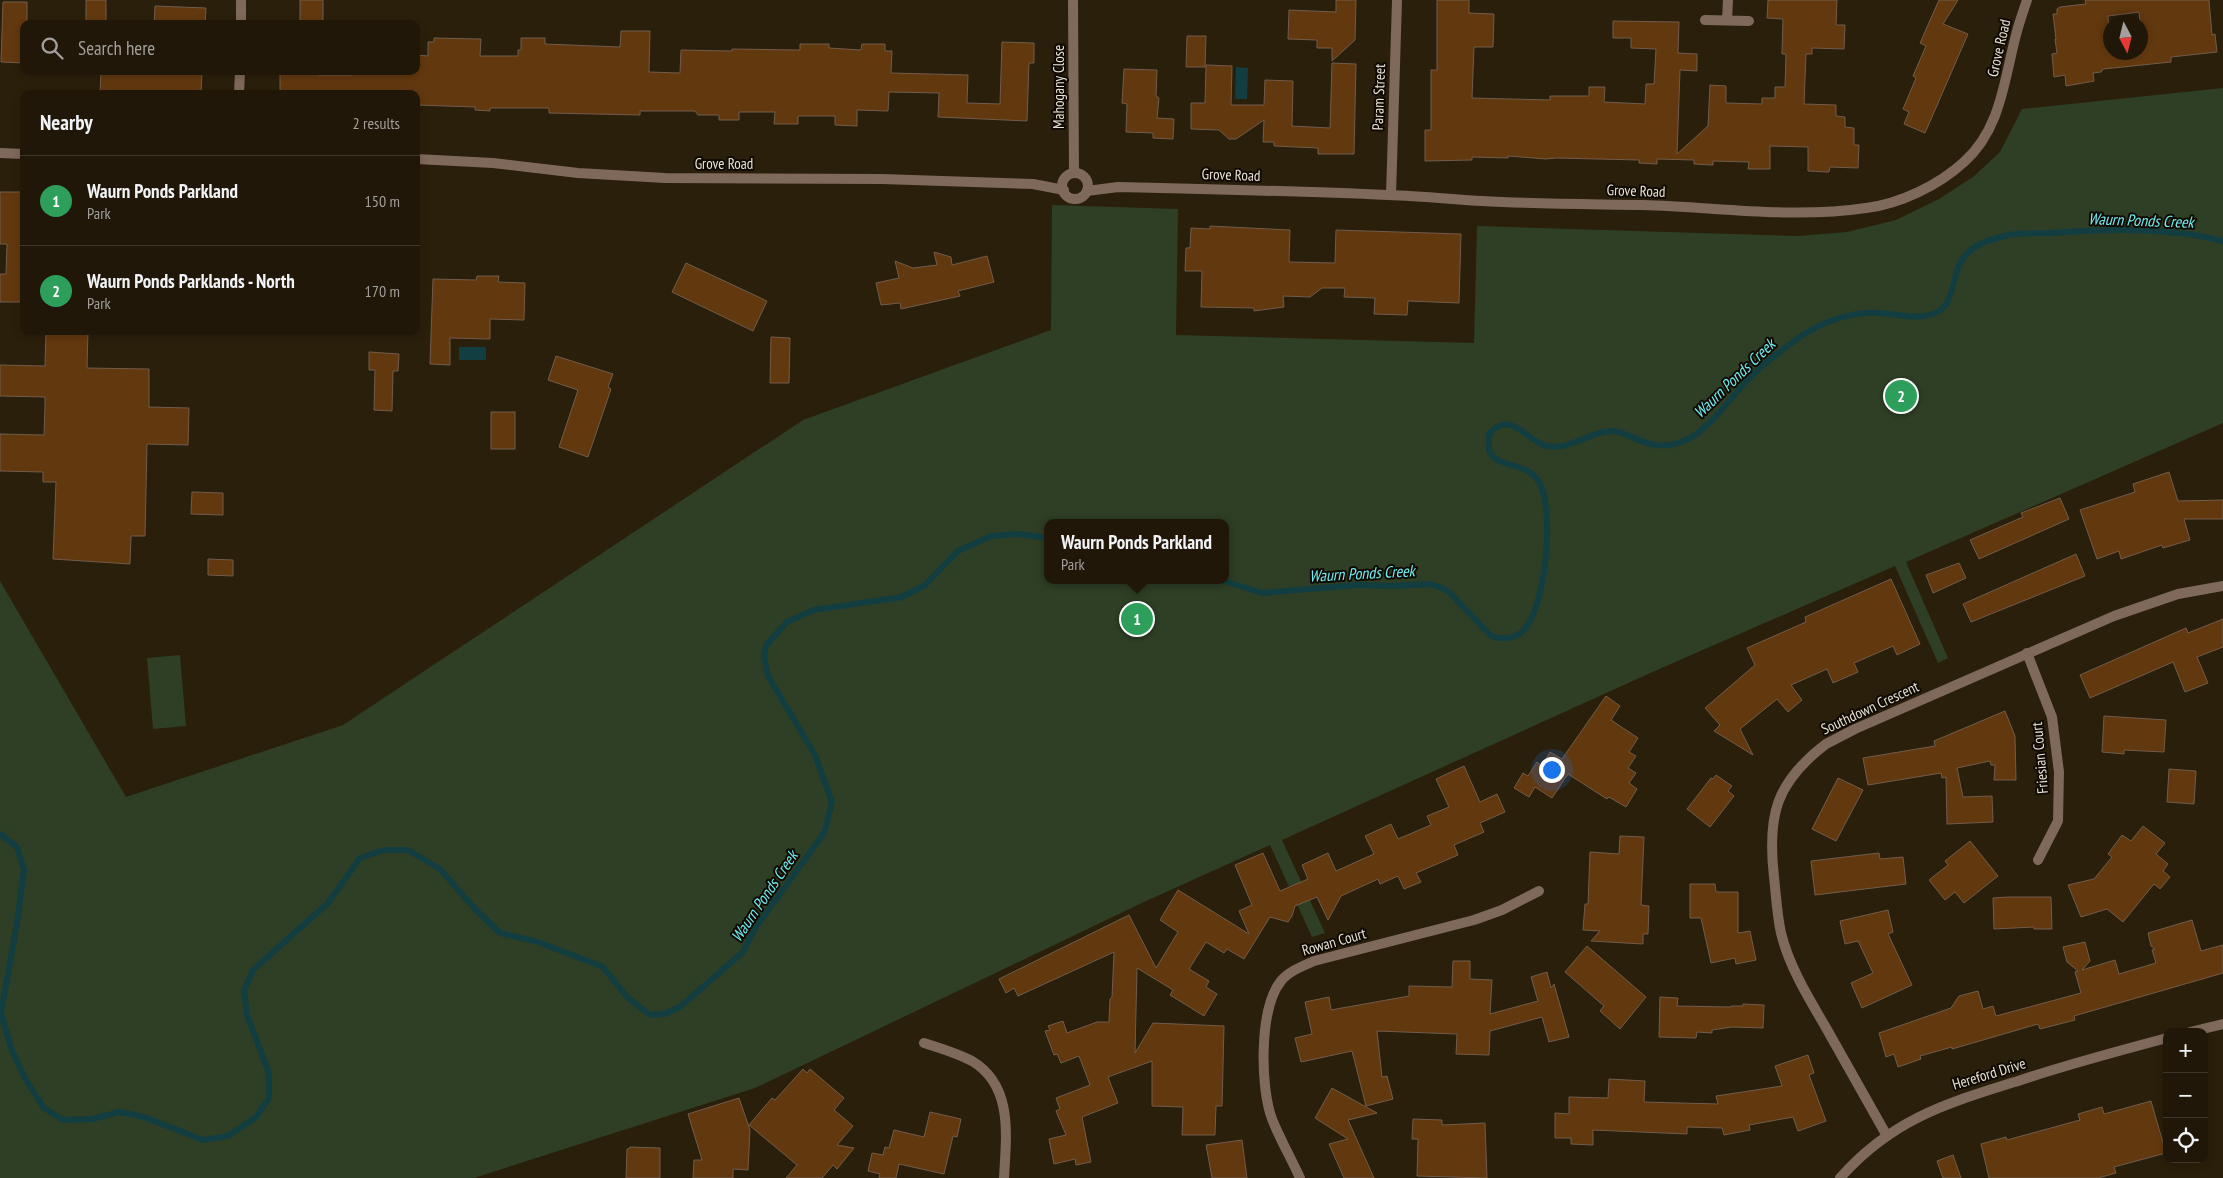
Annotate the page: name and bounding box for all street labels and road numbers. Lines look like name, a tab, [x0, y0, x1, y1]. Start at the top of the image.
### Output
street label: Grove Road	[1983, 17, 2014, 79]
street label: Mahogany Close	[1049, 45, 1068, 129]
street label: Param Street	[1368, 63, 1389, 131]
street label: Grove Road	[695, 154, 753, 173]
street label: Grove Road	[1201, 164, 1261, 185]
street label: Grove Road	[1606, 180, 1666, 201]
street label: Southdown Crescent	[1818, 677, 1922, 738]
street label: Friesian Court	[2027, 721, 2052, 795]
street label: Rowan Court	[1300, 923, 1368, 960]
street label: Hereford Drive	[1950, 1053, 2028, 1094]

